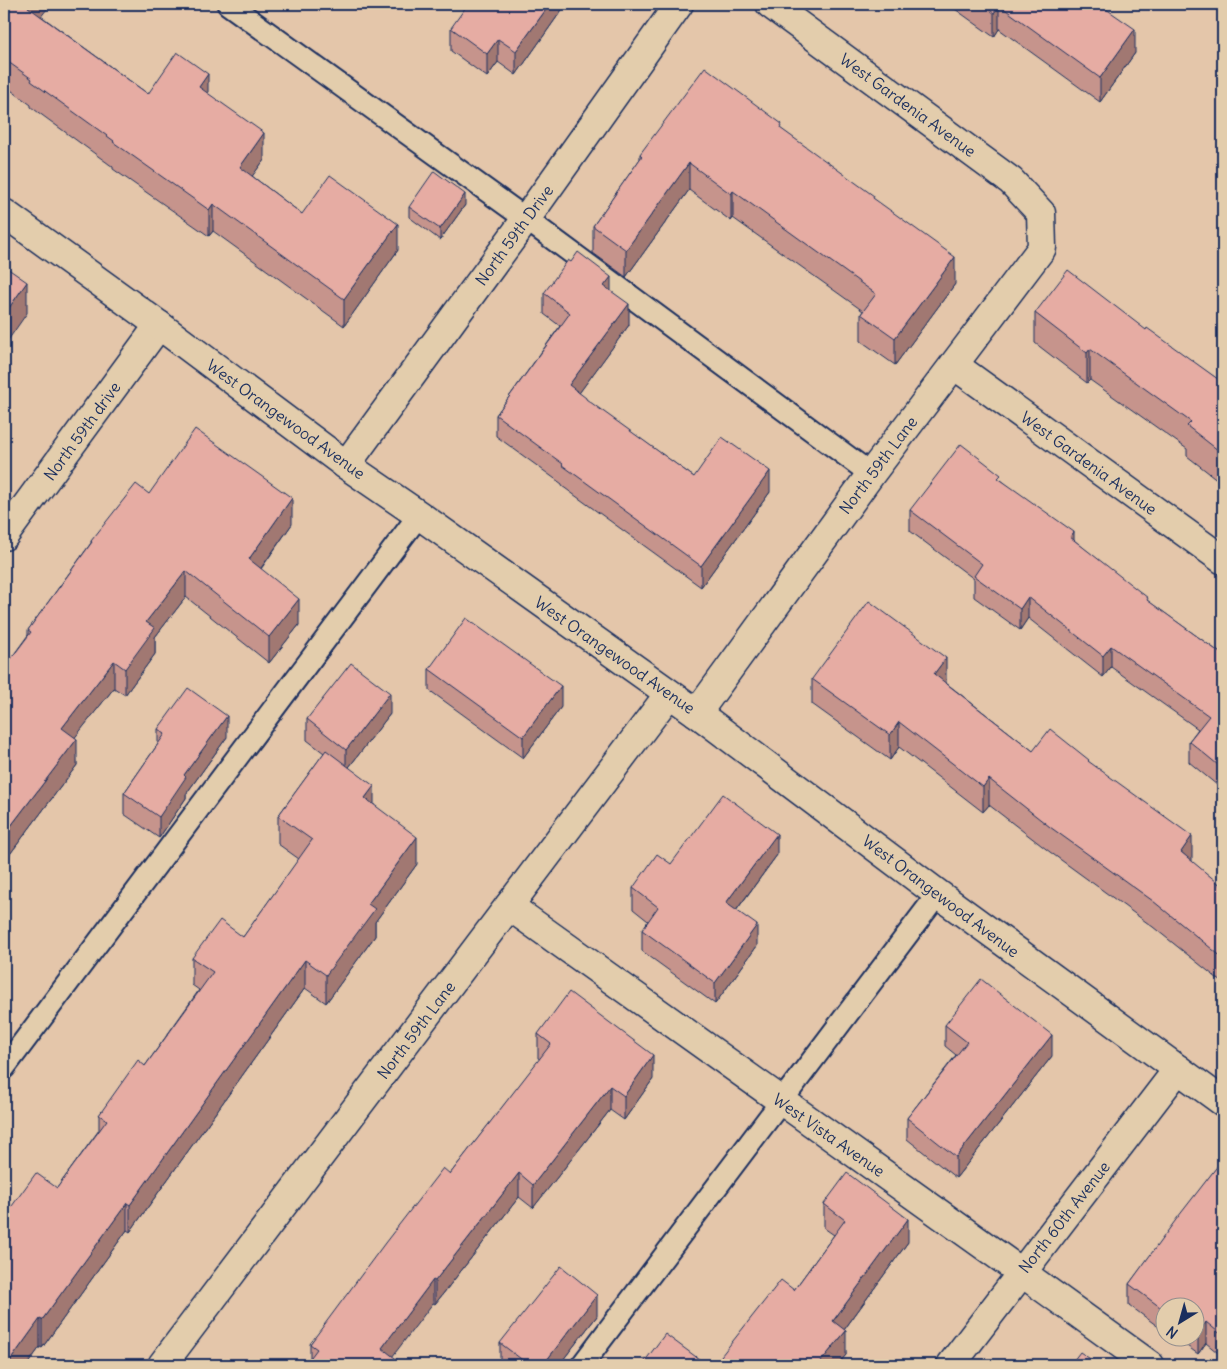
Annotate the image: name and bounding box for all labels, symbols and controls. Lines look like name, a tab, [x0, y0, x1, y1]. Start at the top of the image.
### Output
street label: West Gardenia Avenue	[836, 49, 980, 161]
street label: North 59th Drive	[471, 181, 557, 289]
street label: West Orangewood Avenue	[203, 355, 369, 483]
street label: North 59th drive	[39, 378, 125, 484]
street label: West Gardenia Avenue	[1017, 407, 1161, 519]
street label: North 59th Lane	[835, 412, 921, 518]
street label: West Orangewood Avenue	[531, 592, 699, 718]
street label: West Orangewood Avenue	[859, 830, 1023, 962]
street label: North 59th Lane	[373, 977, 459, 1083]
street label: West Vista Avenue	[769, 1089, 889, 1181]
street label: North 60th Avenue	[1014, 1157, 1114, 1277]
north arrow	[1154, 1296, 1204, 1346]
text: N	[1163, 1322, 1181, 1342]

